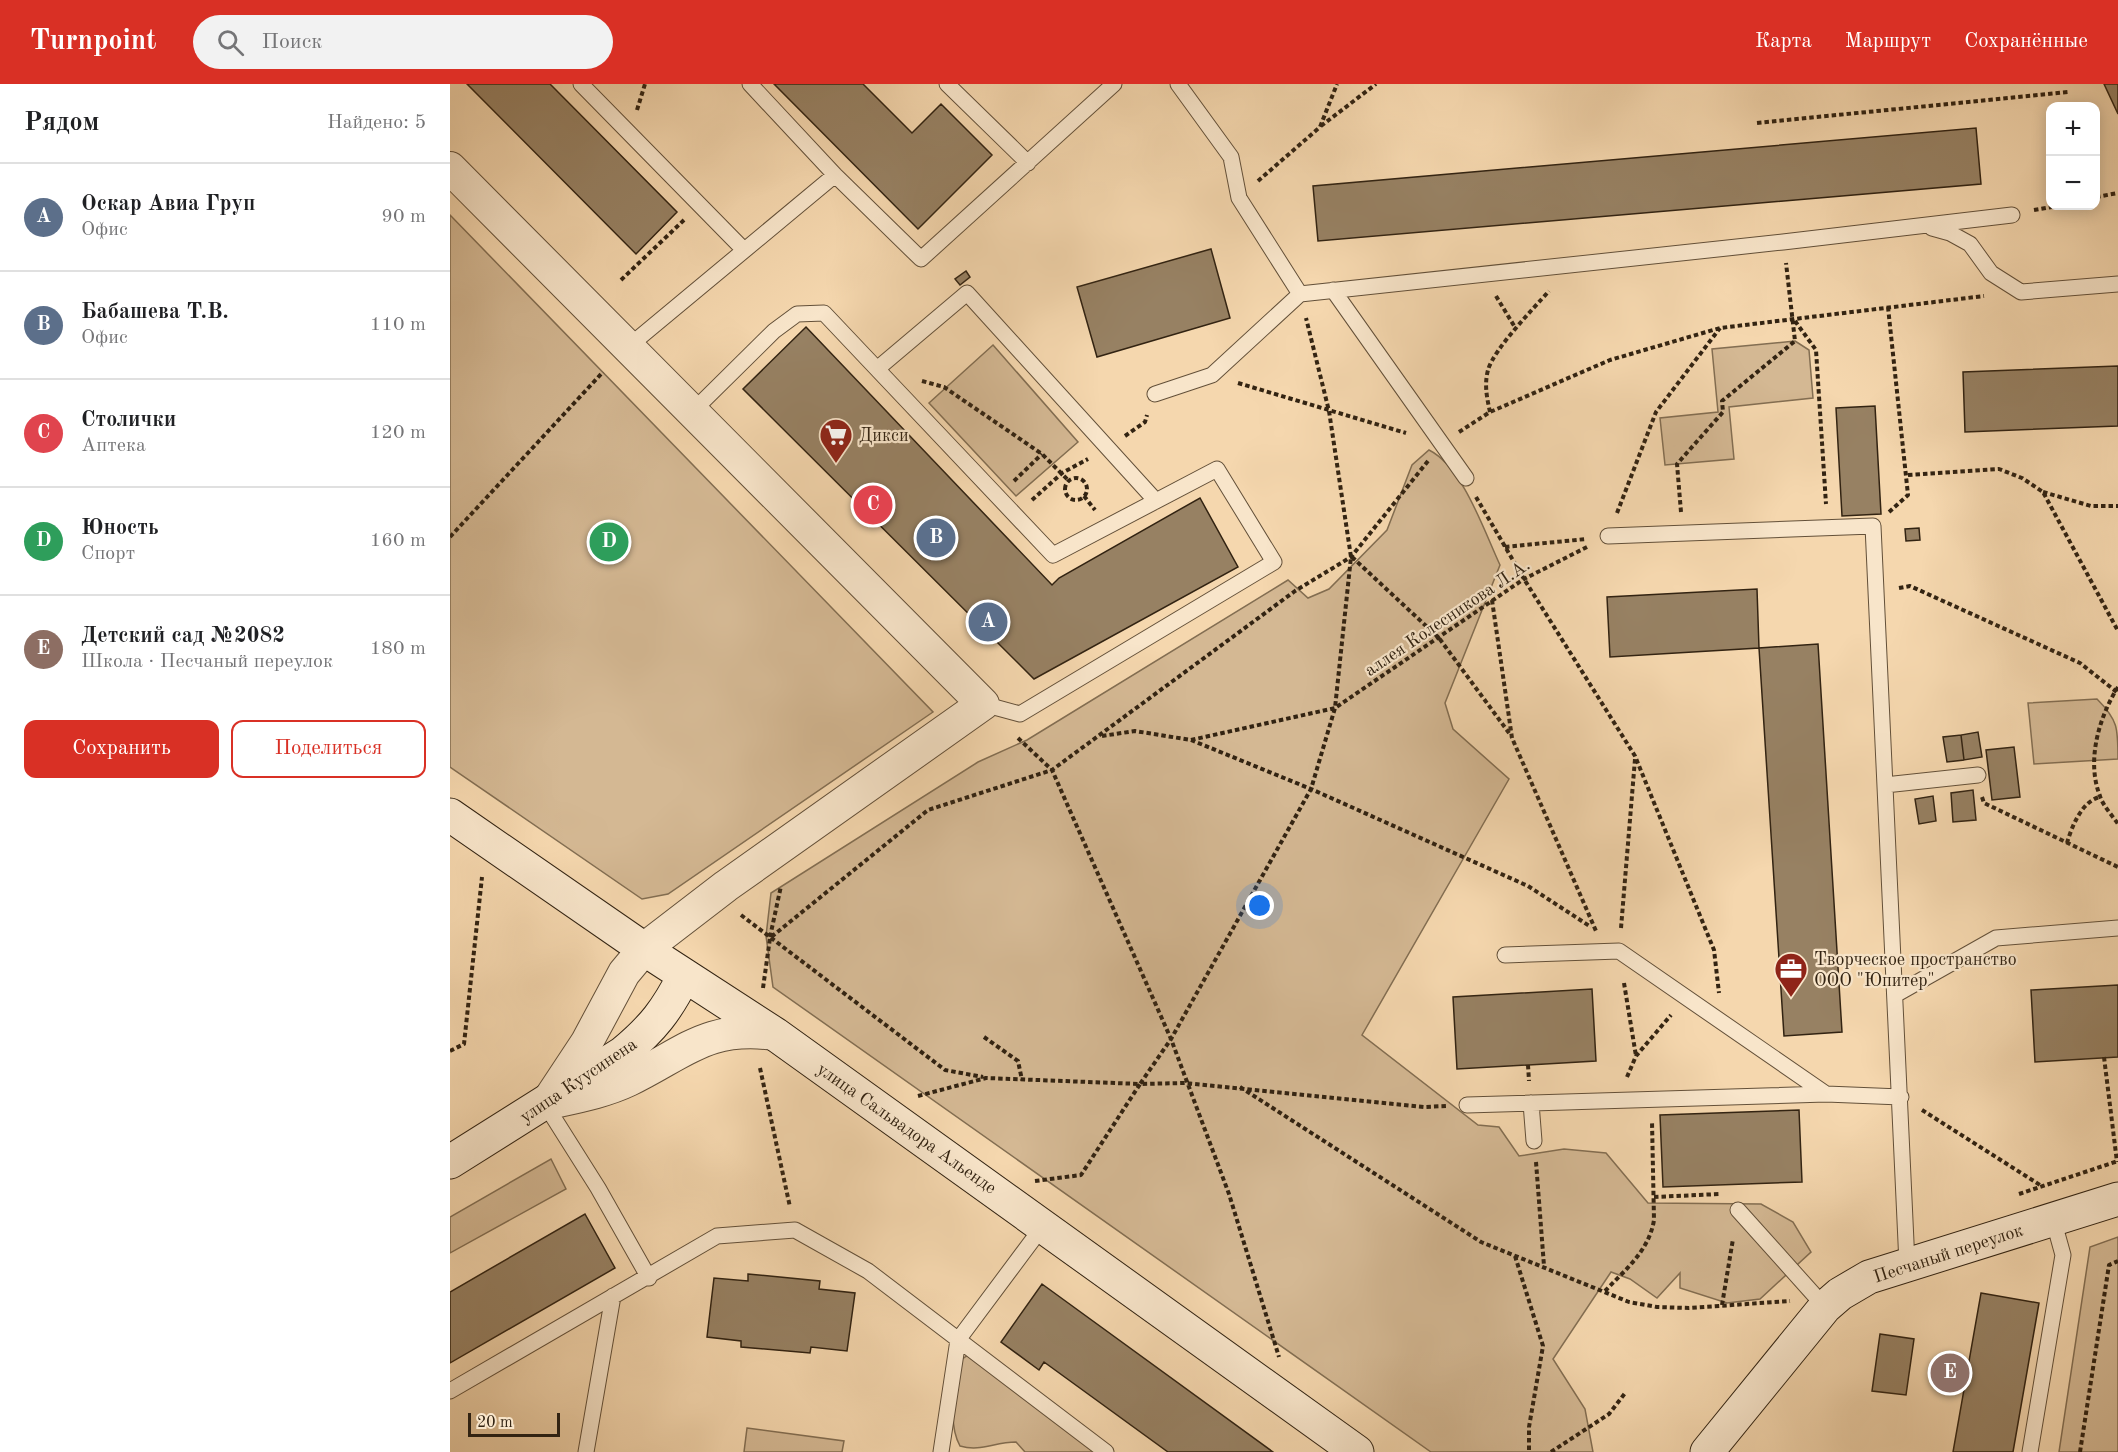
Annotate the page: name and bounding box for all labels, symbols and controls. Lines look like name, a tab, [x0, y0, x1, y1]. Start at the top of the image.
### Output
search box	[193, 15, 613, 69]
icon: search	[214, 26, 247, 59]
text: Turnpoint	[30, 28, 157, 56]
text: Поиск	[262, 31, 322, 53]
text: Карта	[1755, 31, 1812, 52]
text: Маршрут	[1845, 31, 1931, 52]
text: Сохранённые	[1964, 31, 2088, 52]
map controls	[2046, 102, 2100, 210]
button: +	[2046, 102, 2100, 156]
text: Рядом	[24, 110, 99, 136]
text: Найдено: 5	[327, 113, 426, 133]
button: −	[2046, 156, 2100, 210]
text: Оскар Авиа Груп	[81, 193, 256, 215]
text: A	[36, 207, 51, 227]
text: 90 m	[381, 207, 426, 227]
text: Офис	[81, 220, 128, 240]
text: Бабашева Т.В.	[81, 301, 229, 323]
text: B	[36, 315, 51, 335]
text: 110 m	[370, 315, 426, 335]
text: Офис	[81, 328, 128, 348]
text: Столички	[81, 409, 176, 431]
supermarket icon: Дикси	[818, 417, 854, 464]
text: C	[37, 423, 50, 443]
text: 120 m	[370, 423, 426, 443]
place label: Дикси	[859, 427, 909, 445]
text: Аптека	[81, 436, 146, 456]
pin: C	[854, 482, 892, 528]
pin: B	[916, 516, 956, 560]
text: Юность	[81, 517, 159, 539]
pin: D	[590, 520, 628, 564]
text: D	[36, 531, 51, 551]
text: 160 m	[370, 531, 426, 551]
text: Спорт	[81, 544, 135, 564]
street label: аллея Колесникова Л.А.	[1362, 556, 1533, 680]
pin: A	[968, 600, 1008, 644]
text: Детский сад №2082	[81, 625, 285, 647]
text: E	[37, 639, 50, 659]
text: 180 m	[370, 639, 426, 659]
text: Школа · Песчаный переулок	[81, 652, 333, 672]
button: Сохранить	[24, 720, 219, 778]
button: Поделиться	[231, 720, 426, 778]
your location	[1245, 891, 1274, 920]
office icon: Творческое пространство ООО "Юпитер"	[1773, 951, 1809, 998]
place label: Творческое пространство ООО "Юпитер"	[1814, 951, 2017, 990]
street label: улица Куусинена	[517, 1035, 640, 1127]
street label: улица Сальвадора Альенде	[813, 1060, 999, 1198]
street label: Песчаный переулок	[1871, 1221, 2025, 1287]
pin: E	[1930, 1350, 1970, 1396]
scale bar	[468, 1410, 560, 1438]
text: 20 m	[477, 1415, 513, 1431]

